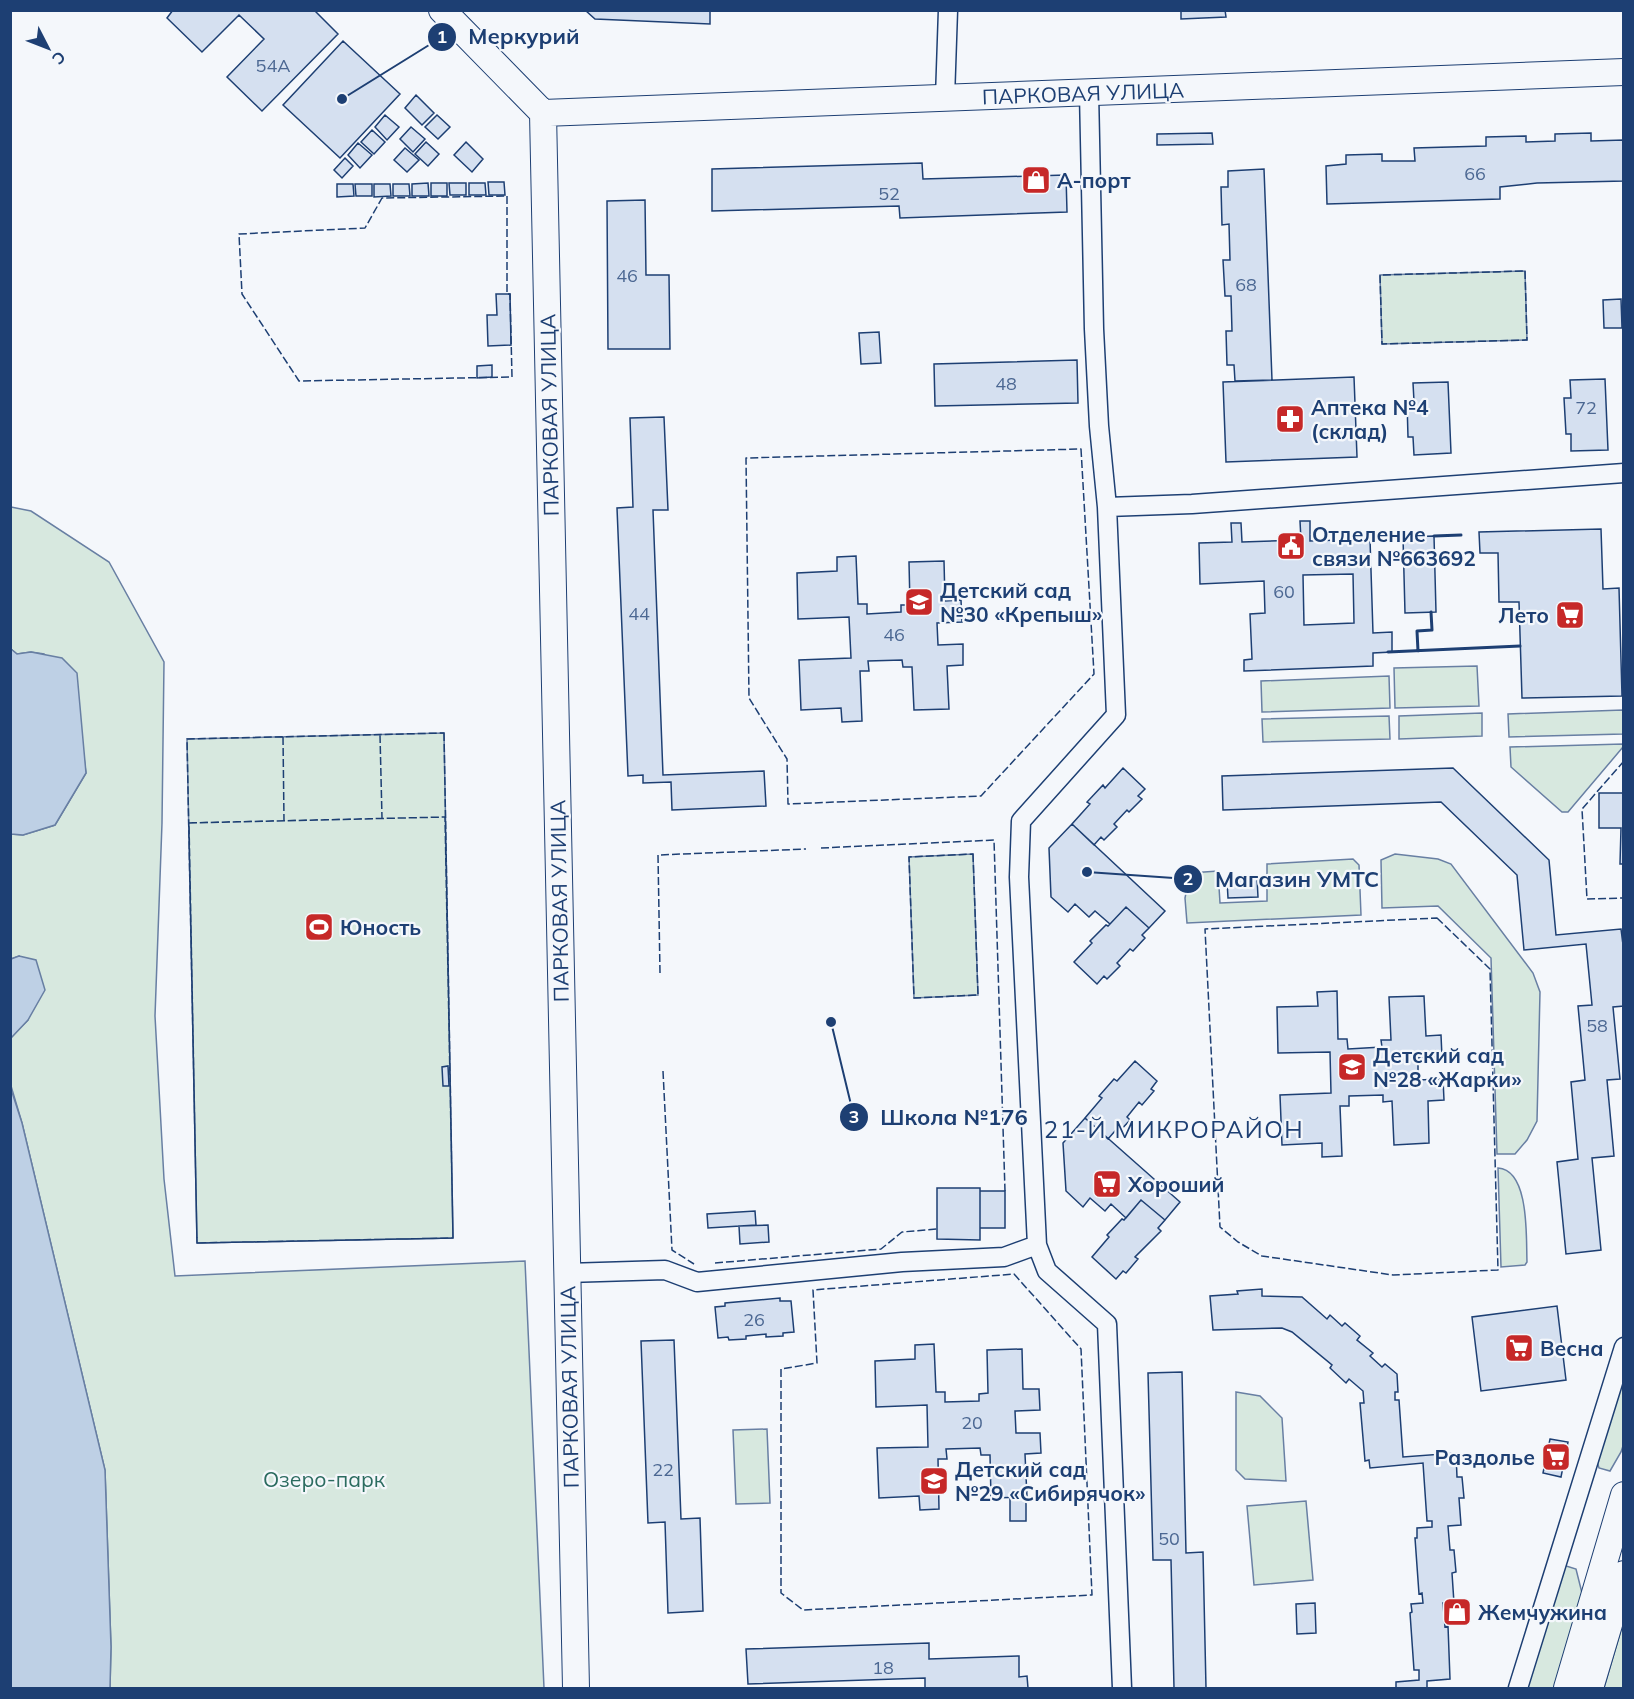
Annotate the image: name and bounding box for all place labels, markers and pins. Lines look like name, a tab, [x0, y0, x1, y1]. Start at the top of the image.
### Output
callout: Меркурий	[427, 17, 592, 57]
shop icon: А-порт	[1020, 164, 1052, 196]
place label: А-порт	[1057, 167, 1132, 193]
place label: Аптека №4 (склад)	[1311, 394, 1429, 444]
pharmacy icon: Аптека №4 (склад)	[1274, 403, 1306, 435]
place label: Отделение связи №663692	[1312, 521, 1476, 571]
public building icon: Отделение связи №663692	[1275, 530, 1307, 562]
place label: Детский сад №30 «Крепыш»	[940, 577, 1102, 627]
school or university icon: Детский сад №30 «Крепыш»	[903, 586, 935, 618]
supermarket icon: Лето	[1554, 599, 1586, 631]
place label: Лето	[1498, 602, 1549, 628]
callout: Магазин УМТС	[1173, 859, 1391, 899]
sports icon: Юность	[303, 911, 335, 943]
place label: Юность	[340, 914, 421, 940]
place label: Детский сад №28 «Жарки»	[1373, 1042, 1522, 1092]
school or university icon: Детский сад №28 «Жарки»	[1336, 1051, 1368, 1083]
callout: Школа №176	[839, 1097, 1040, 1137]
supermarket icon: Хороший	[1091, 1168, 1123, 1200]
place label: Хороший	[1127, 1171, 1224, 1197]
supermarket icon: Весна	[1503, 1332, 1535, 1364]
place label: Весна	[1540, 1335, 1603, 1361]
supermarket icon: Раздолье	[1540, 1441, 1572, 1473]
place label: Раздолье	[1434, 1444, 1535, 1470]
place label: Детский сад №29 «Сибирячок»	[955, 1456, 1146, 1506]
school or university icon: Детский сад №29 «Сибирячок»	[918, 1465, 950, 1497]
shop icon: Жемчужина	[1441, 1596, 1473, 1628]
place label: Жемчужина	[1478, 1599, 1607, 1625]

